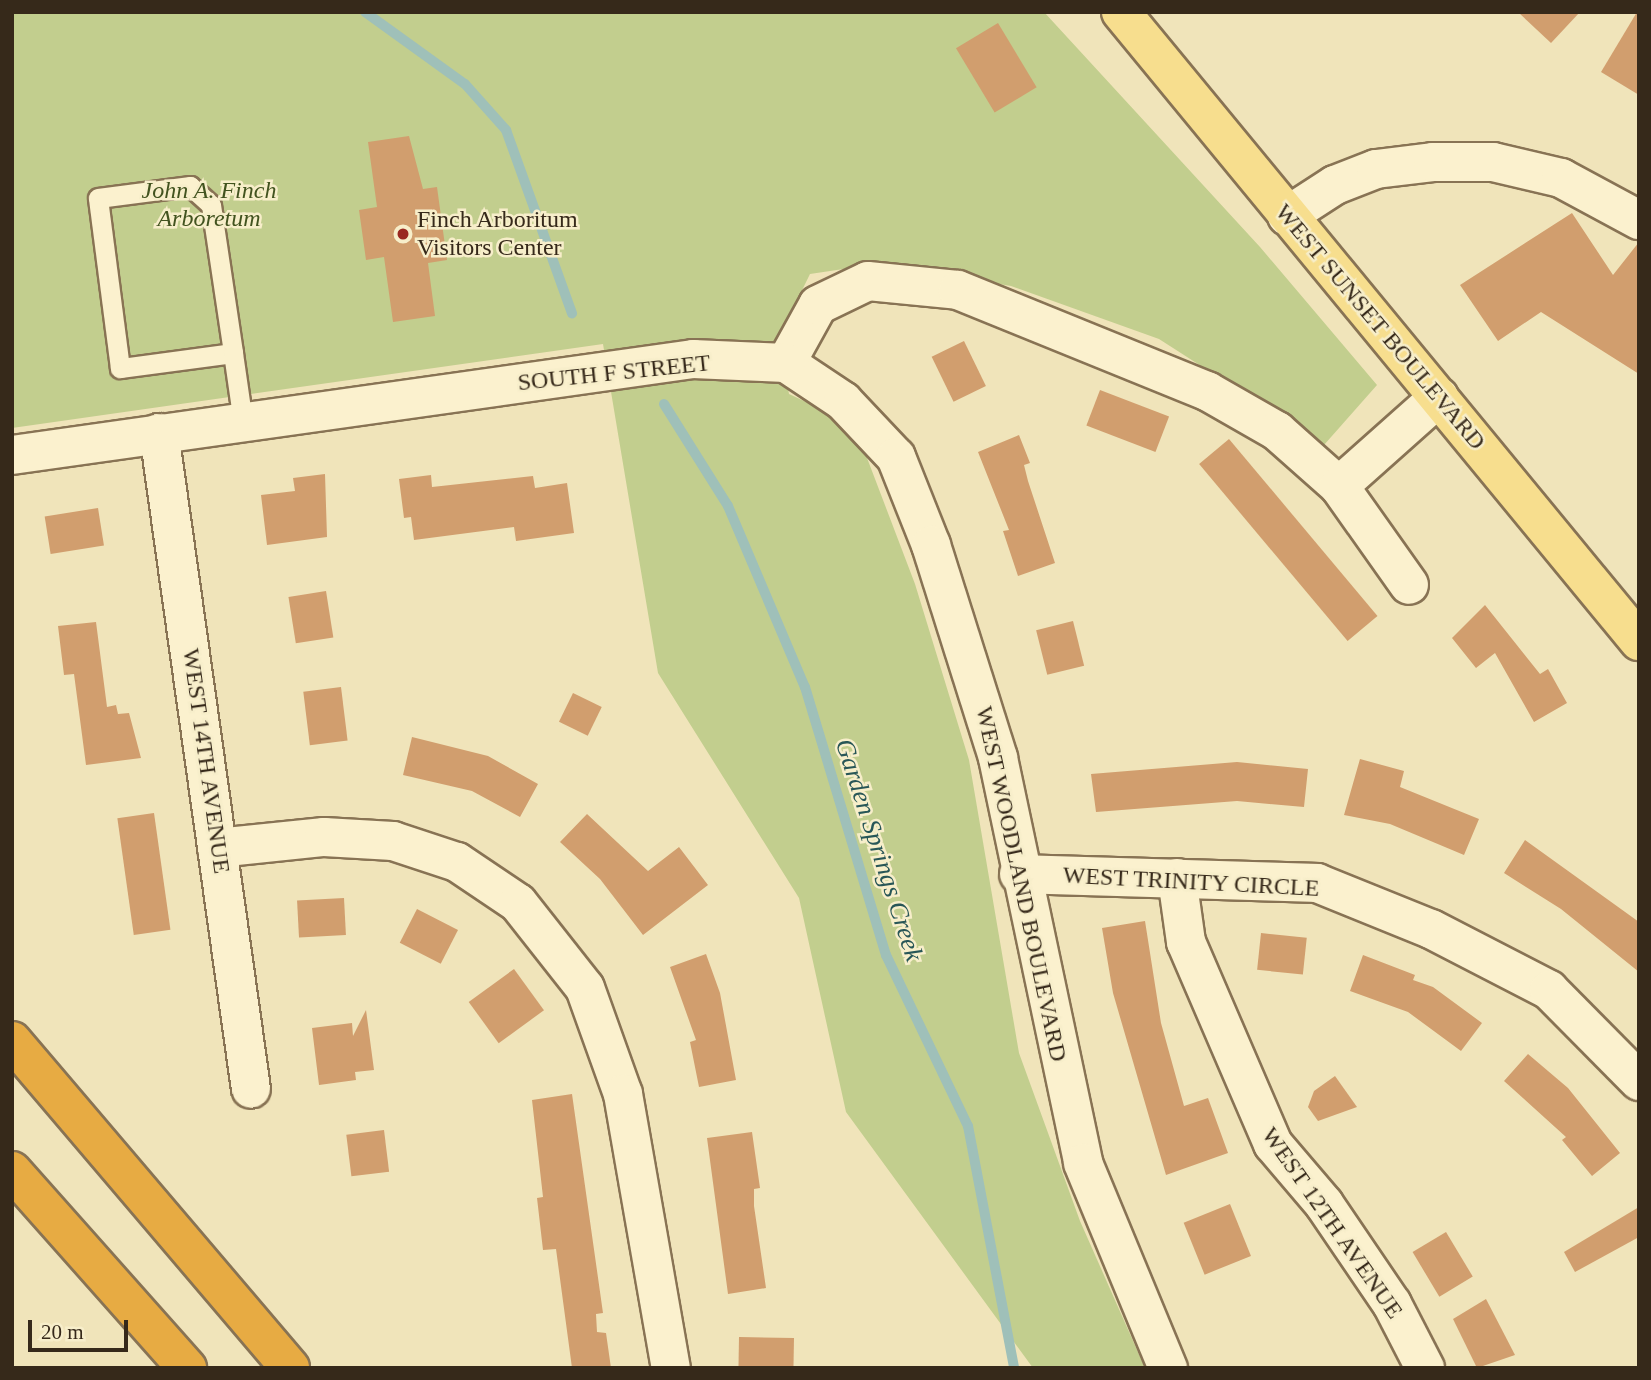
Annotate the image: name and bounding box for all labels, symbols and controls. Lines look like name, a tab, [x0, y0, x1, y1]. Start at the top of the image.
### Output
park label: John A. Finch Arboretum	[141, 177, 277, 233]
street label: WEST SUNSET BOULEVARD	[1268, 198, 1492, 456]
place label: Finch Arboritum Visitors Center	[417, 206, 579, 262]
marker: Finch Arboritum Visitors Center	[395, 226, 411, 242]
street label: SOUTH F STREET	[516, 349, 712, 397]
street label: WEST 14TH AVENUE	[176, 646, 236, 876]
street label: WEST WOODLAND BOULEVARD	[969, 703, 1073, 1065]
water label: Garden Springs Creek	[828, 735, 930, 965]
street label: WEST TRINITY CIRCLE	[1061, 861, 1321, 903]
street label: WEST 12TH AVENUE	[1255, 1121, 1409, 1325]
scale bar	[32, 1306, 131, 1350]
text: 20 m	[41, 1320, 84, 1344]

